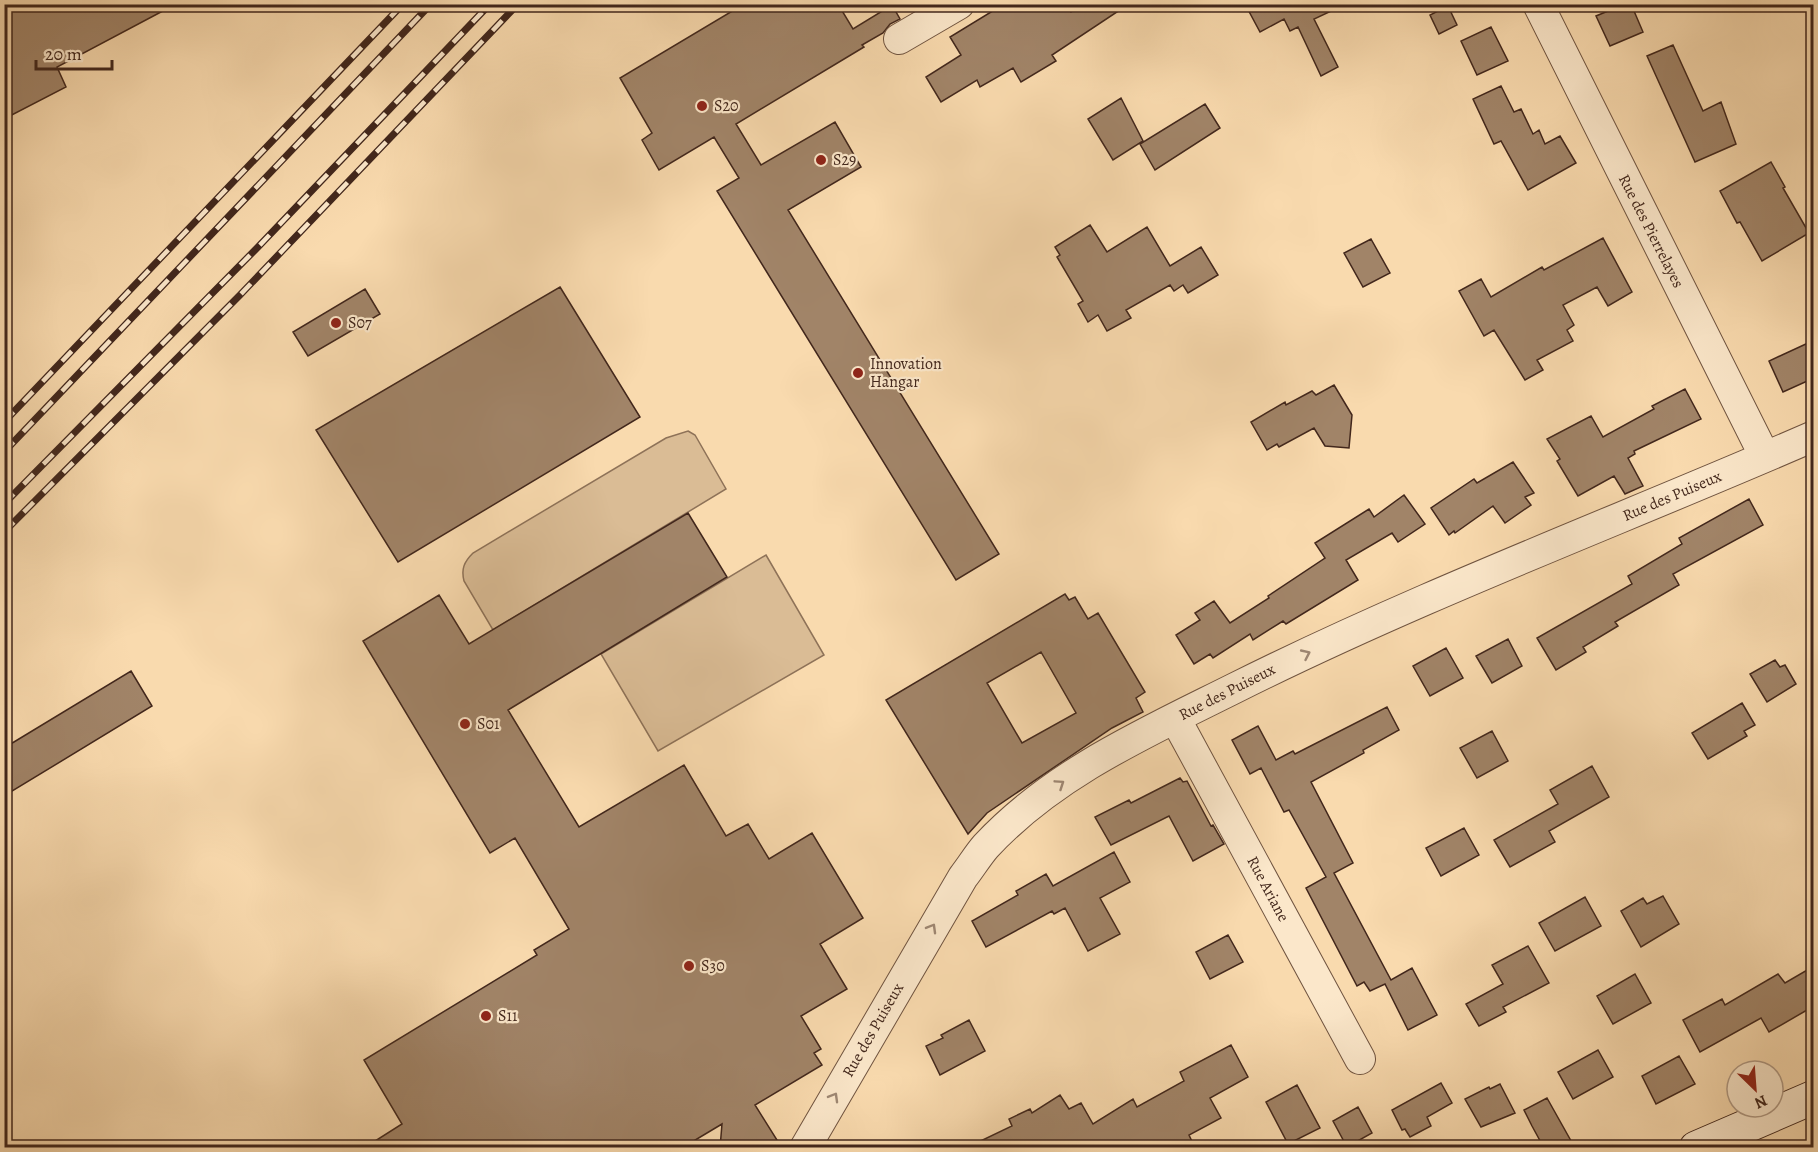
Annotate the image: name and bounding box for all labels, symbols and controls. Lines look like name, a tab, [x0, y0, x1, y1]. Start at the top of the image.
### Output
scale bar	[36, 33, 112, 71]
text: 20 m	[45, 42, 82, 66]
place label: S20	[714, 95, 739, 117]
marker: S20	[695, 99, 709, 113]
place label: S29	[833, 149, 856, 171]
marker: S29	[814, 153, 828, 167]
street label: Rue des Pierrelayes	[1613, 170, 1689, 292]
place label: S07	[348, 312, 372, 334]
marker: S07	[329, 316, 343, 330]
place label: Innovation Hangar	[870, 353, 942, 393]
marker: Innovation Hangar	[851, 366, 865, 380]
street label: Rue des Puiseux	[1619, 465, 1725, 527]
one-way arrow	[1300, 649, 1311, 661]
street label: Rue des Puiseux	[1175, 658, 1279, 726]
place label: S01	[477, 713, 500, 735]
marker: S01	[458, 717, 472, 731]
one-way arrow	[1053, 780, 1064, 791]
street label: Rue Ariane	[1242, 852, 1294, 926]
one-way arrow	[924, 924, 936, 934]
place label: S30	[701, 955, 725, 977]
marker: S30	[682, 959, 696, 973]
street label: Rue des Puiseux	[837, 978, 909, 1081]
place label: S11	[498, 1005, 518, 1027]
marker: S11	[479, 1009, 493, 1023]
north arrow	[1725, 1059, 1785, 1119]
text: N	[1751, 1089, 1771, 1114]
one-way arrow	[827, 1093, 838, 1103]

